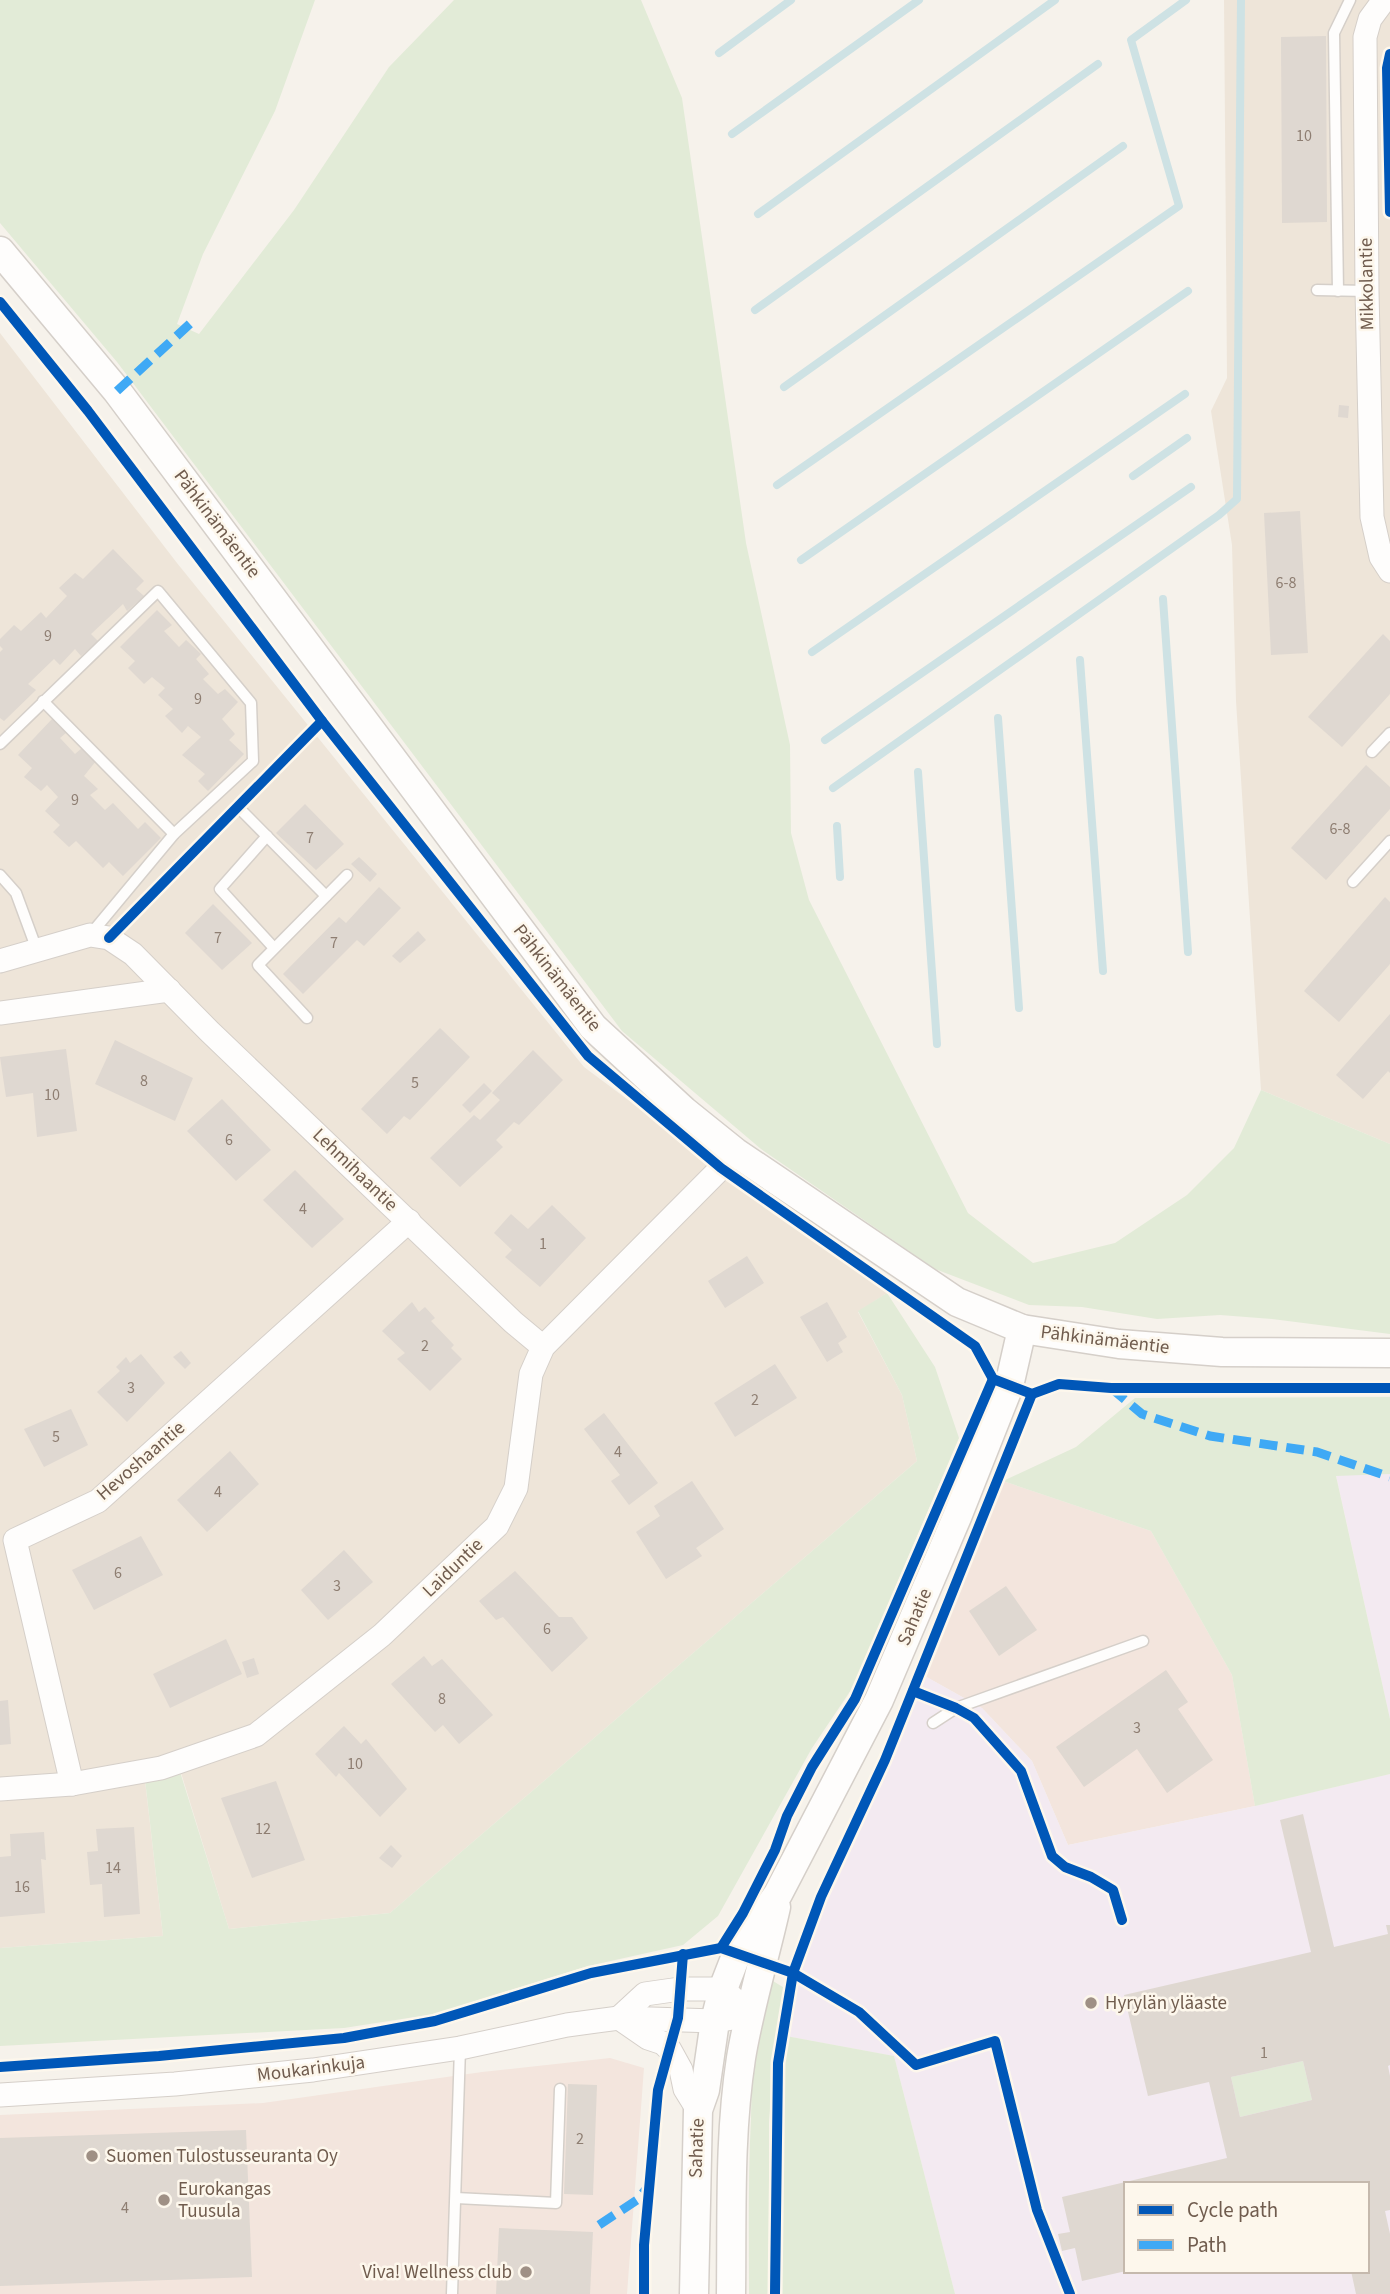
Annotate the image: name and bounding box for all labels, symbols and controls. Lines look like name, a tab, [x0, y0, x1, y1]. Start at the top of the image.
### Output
house number: 10	[1296, 125, 1312, 147]
street label: Mikkolantie	[1353, 237, 1381, 331]
street label: Pähkinämäentie	[167, 464, 267, 584]
house number: 6-8	[1276, 572, 1296, 594]
house number: 9	[44, 625, 52, 647]
house number: 9	[194, 688, 202, 710]
house number: 9	[71, 789, 79, 811]
house number: 6-8	[1330, 818, 1350, 840]
house number: 7	[306, 827, 314, 849]
street label: Pähkinämäentie	[506, 919, 608, 1037]
house number: 7	[214, 927, 222, 949]
house number: 7	[330, 932, 338, 954]
house number: 8	[140, 1070, 148, 1092]
house number: 5	[411, 1072, 419, 1094]
house number: 10	[44, 1084, 60, 1106]
street label: Lehmihaantie	[306, 1122, 404, 1218]
house number: 6	[225, 1129, 233, 1151]
house number: 4	[299, 1198, 307, 1220]
house number: 1	[539, 1233, 547, 1255]
street label: Pähkinämäentie	[1039, 1319, 1171, 1361]
house number: 2	[421, 1335, 429, 1357]
house number: 3	[127, 1377, 135, 1399]
house number: 2	[751, 1389, 759, 1411]
street label: Hevoshaantie	[91, 1415, 191, 1507]
house number: 5	[52, 1426, 60, 1448]
house number: 4	[614, 1441, 622, 1463]
house number: 4	[214, 1481, 222, 1503]
street label: Laiduntie	[417, 1532, 489, 1604]
house number: 6	[114, 1562, 122, 1584]
house number: 3	[333, 1575, 341, 1597]
street label: Sahatie	[891, 1584, 939, 1650]
house number: 6	[543, 1618, 551, 1640]
house number: 8	[438, 1688, 446, 1710]
house number: 3	[1133, 1717, 1141, 1739]
house number: 10	[347, 1753, 363, 1775]
house number: 12	[255, 1818, 271, 1840]
house number: 14	[105, 1857, 121, 1879]
house number: 16	[14, 1876, 30, 1898]
place label: Hyrylän yläaste	[1105, 1990, 1227, 2017]
marker: Hyrylän yläaste	[1083, 1995, 1099, 2011]
house number: 1	[1260, 2042, 1268, 2064]
street label: Moukarinkuja	[255, 2049, 367, 2089]
street label: Sahatie	[682, 2118, 712, 2178]
house number: 2	[576, 2128, 584, 2150]
place label: Suomen Tulostusseuranta Oy	[106, 2143, 338, 2170]
marker: Suomen Tulostusseuranta Oy	[84, 2148, 100, 2164]
place label: Eurokangas Tuusula	[178, 2176, 271, 2225]
legend	[1124, 2182, 1369, 2273]
marker: Eurokangas Tuusula	[156, 2192, 172, 2208]
text: Cycle path	[1187, 2195, 1278, 2225]
house number: 4	[121, 2197, 129, 2219]
text: Path	[1187, 2230, 1227, 2260]
place label: Viva! Wellness club	[362, 2259, 512, 2286]
marker: Viva! Wellness club	[518, 2264, 534, 2280]

